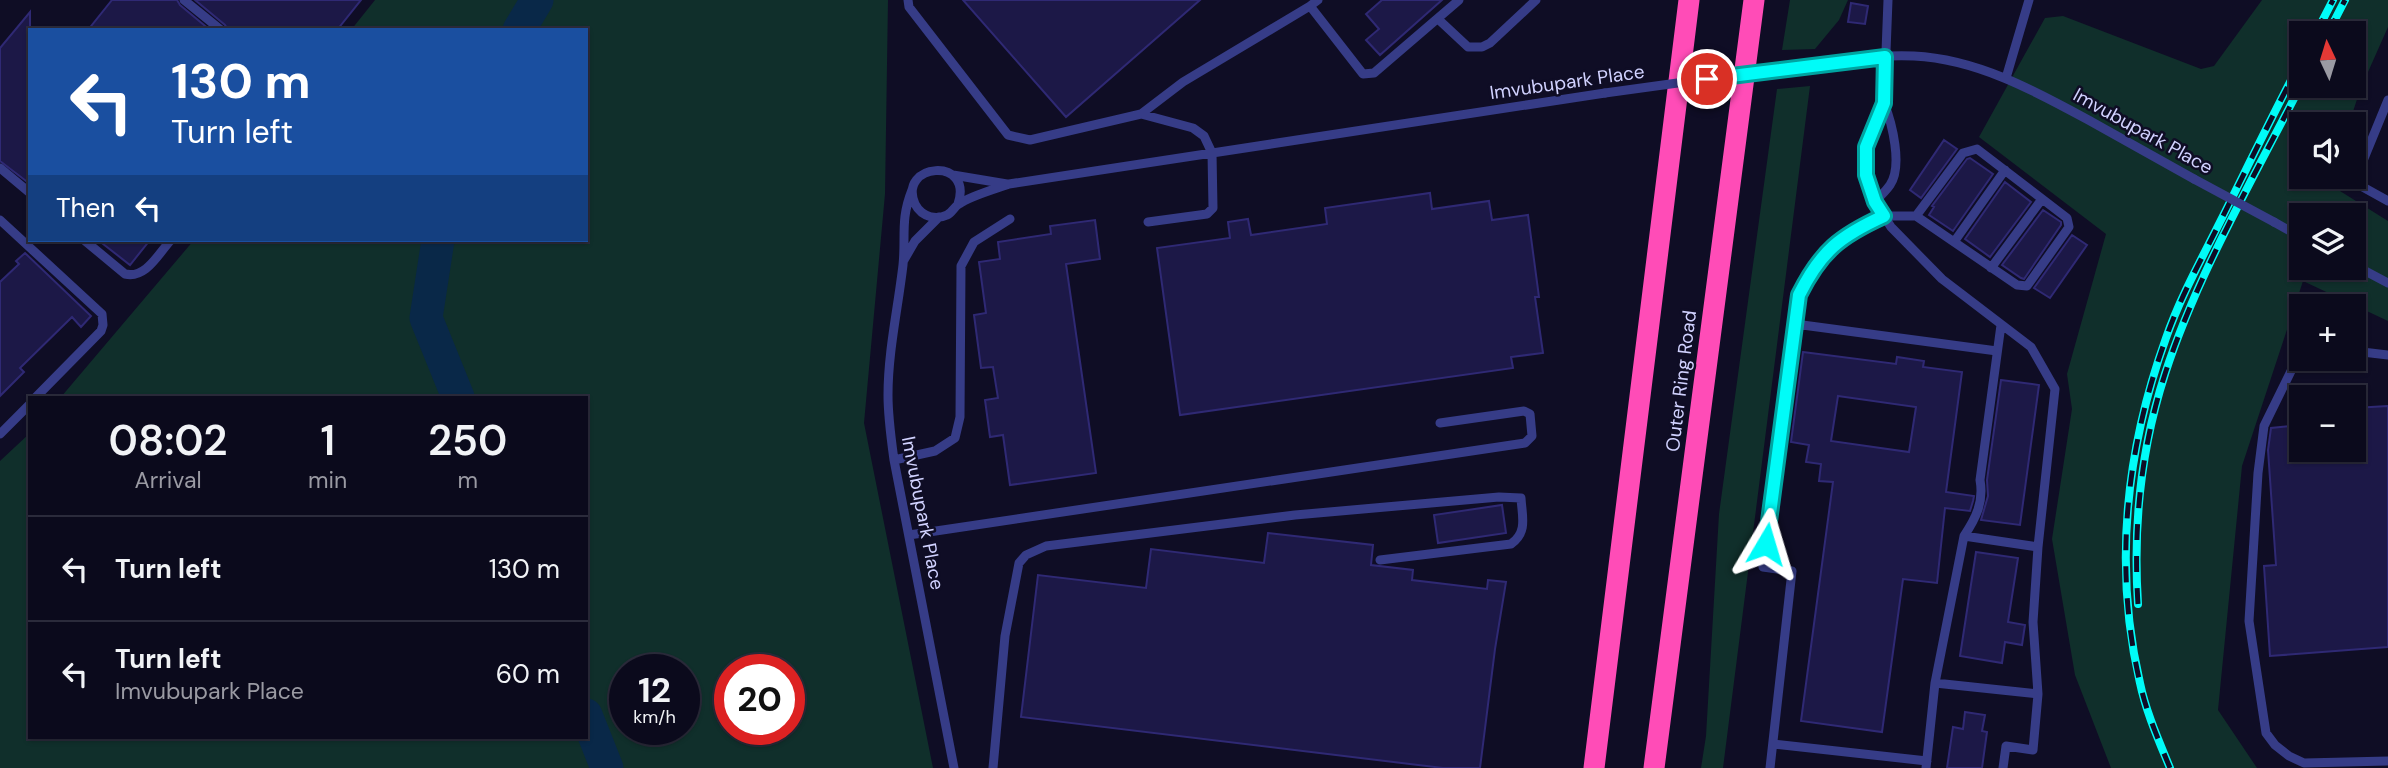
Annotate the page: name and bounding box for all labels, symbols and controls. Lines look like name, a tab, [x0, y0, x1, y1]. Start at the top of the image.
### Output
north arrow	[2289, 21, 2366, 98]
map controls	[2289, 21, 2366, 462]
text: 130 m	[171, 49, 311, 113]
pin	[1677, 49, 1737, 109]
icon: left	[56, 56, 147, 147]
street label: Imvubupark Place	[1488, 59, 1646, 105]
icon: arrive	[1688, 60, 1726, 98]
street label: Imvubupark Place	[2069, 82, 2217, 180]
text: Turn left	[171, 111, 293, 153]
button: sound	[2289, 112, 2366, 189]
icon: left	[129, 189, 167, 227]
text: Then	[56, 191, 115, 225]
button: layers	[2289, 203, 2366, 280]
button: +	[2289, 294, 2366, 371]
street label: Outer Ring Road	[1660, 309, 1702, 453]
button: −	[2289, 385, 2366, 462]
text: 08:02	[109, 413, 228, 468]
text: 1	[320, 413, 335, 468]
text: 250	[428, 413, 507, 468]
street label: Imvubupark Place	[896, 434, 950, 592]
text: Arrival	[135, 465, 202, 495]
text: min	[308, 465, 347, 495]
text: m	[457, 465, 478, 495]
position arrow	[1729, 507, 1803, 581]
icon: left	[56, 550, 94, 588]
text: Turn left	[115, 552, 222, 586]
text: 130 m	[489, 552, 560, 586]
text: Turn left	[115, 642, 222, 676]
speed limit sign: 20	[714, 654, 805, 745]
icon: left	[56, 655, 94, 693]
text: 60 m	[496, 657, 560, 691]
text: 12	[638, 667, 671, 713]
text: Imvubupark Place	[115, 676, 304, 706]
text: km/h	[633, 705, 676, 729]

